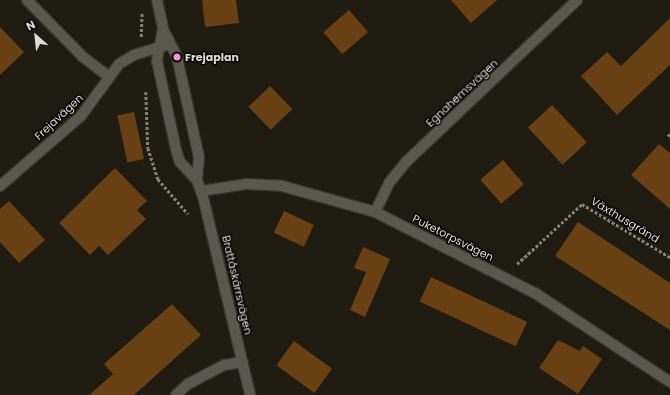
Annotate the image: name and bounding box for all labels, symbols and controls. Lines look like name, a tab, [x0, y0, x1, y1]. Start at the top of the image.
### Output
north arrow	[16, 16, 56, 56]
text: N	[23, 16, 38, 34]
place label: Frejaplan	[185, 50, 239, 64]
marker: Frejaplan	[172, 52, 182, 62]
street label: Egnahemsvägen	[423, 56, 501, 130]
street label: Frejavägen	[32, 91, 86, 143]
street label: Växthusgränd	[588, 194, 662, 246]
street label: Puketorpsvägen	[410, 212, 496, 264]
street label: Brattåskärrsvägen	[219, 234, 255, 336]

